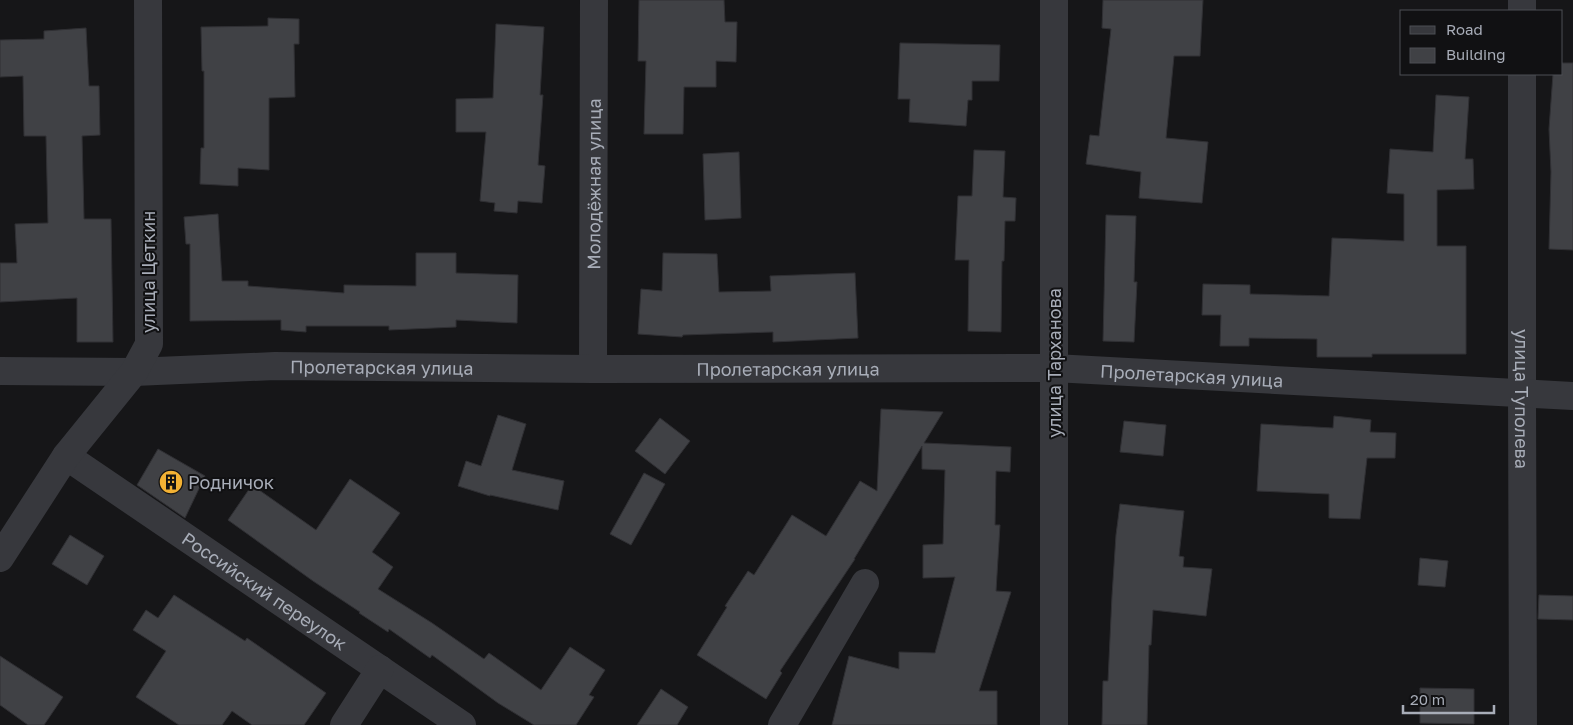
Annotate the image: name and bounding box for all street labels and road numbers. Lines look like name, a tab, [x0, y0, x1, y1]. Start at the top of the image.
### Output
street label: Молодёжная улица	[582, 98, 605, 270]
street label: улица Цеткин	[137, 211, 159, 333]
street label: улица Тарханова	[1043, 288, 1065, 438]
street label: улица Туполева	[1511, 329, 1533, 469]
street label: Пролетарская улица	[290, 355, 474, 379]
street label: Пролетарская улица	[696, 357, 880, 380]
street label: Пролетарская улица	[1099, 360, 1284, 391]
street label: Российский переулок	[178, 527, 351, 655]

